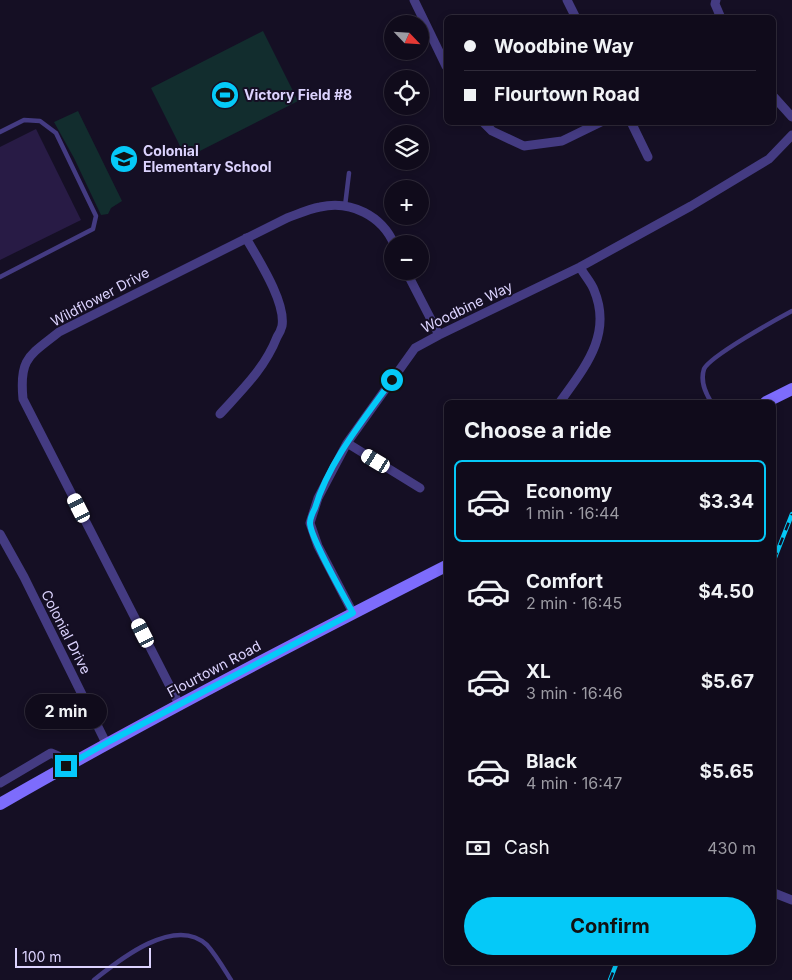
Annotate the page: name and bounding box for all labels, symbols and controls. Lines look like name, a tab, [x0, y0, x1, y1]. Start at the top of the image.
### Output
north arrow	[384, 15, 429, 60]
map controls	[384, 15, 429, 280]
text: Woodbine Way	[494, 35, 634, 58]
button: locate	[384, 70, 429, 115]
sports icon: Victory Field #8	[210, 80, 240, 110]
text: Flourtown Road	[494, 83, 640, 106]
place label: Victory Field #8	[244, 86, 352, 103]
button: layers	[384, 125, 429, 170]
place label: Colonial Elementary School	[143, 142, 272, 175]
school or university icon: Colonial Elementary School	[109, 144, 139, 174]
button: +	[384, 180, 429, 225]
button: −	[384, 235, 429, 280]
street label: Wildflower Drive	[48, 263, 152, 330]
street label: Woodbine Way	[418, 277, 515, 336]
route start	[381, 369, 403, 391]
text: Choose a ride	[464, 417, 612, 443]
car	[359, 447, 392, 475]
icon: car	[466, 479, 511, 524]
text: Economy	[526, 480, 612, 503]
text: $3.34	[699, 490, 754, 513]
car	[65, 491, 92, 525]
text: 1 min · 16:44	[526, 503, 620, 523]
icon: car	[466, 569, 511, 614]
text: Comfort	[526, 570, 603, 593]
text: $4.50	[698, 580, 754, 603]
street label: Colonial Drive	[38, 587, 95, 677]
text: 2 min · 16:45	[526, 593, 622, 613]
car	[129, 616, 156, 650]
street label: Flourtown Road	[164, 637, 264, 700]
icon: car	[466, 659, 511, 704]
text: XL	[526, 660, 551, 683]
text: $5.67	[701, 670, 754, 693]
text: 3 min · 16:46	[526, 683, 623, 703]
callout: 2 min	[25, 694, 107, 728]
text: 2 min	[45, 701, 87, 721]
icon: car	[466, 749, 511, 794]
text: Black	[526, 750, 577, 773]
route end	[55, 755, 77, 777]
text: $5.65	[700, 760, 754, 783]
text: 4 min · 16:47	[526, 773, 622, 793]
icon: cash	[464, 834, 492, 862]
text: Cash	[504, 836, 550, 859]
text: 430 m	[707, 838, 756, 858]
button: Confirm	[464, 897, 756, 955]
scale bar	[15, 945, 151, 968]
text: 100 m	[22, 948, 62, 965]

